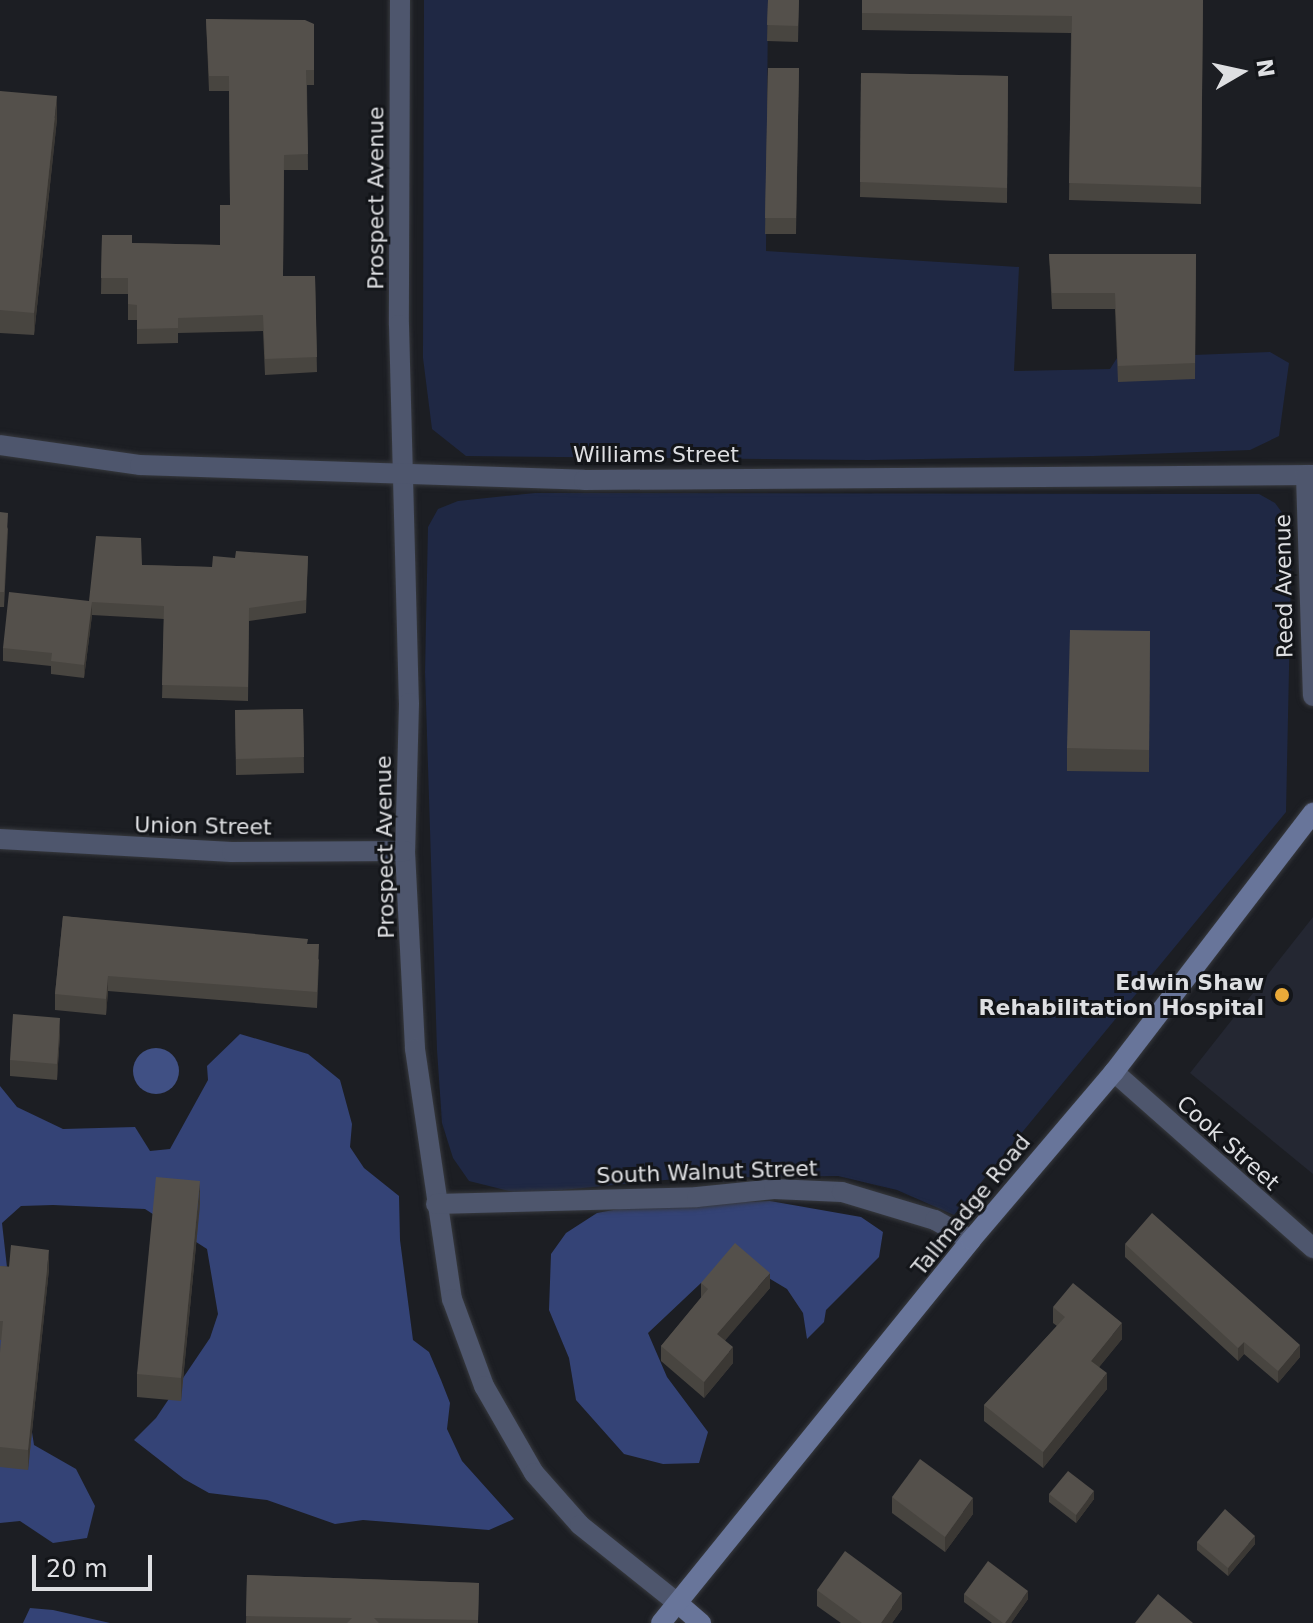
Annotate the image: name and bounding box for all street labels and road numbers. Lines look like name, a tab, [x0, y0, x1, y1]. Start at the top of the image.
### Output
street label: Prospect Avenue	[363, 106, 389, 290]
street label: Williams Street	[573, 442, 739, 468]
street label: Reed Avenue	[1270, 514, 1298, 658]
street label: Prospect Avenue	[370, 755, 400, 939]
street label: Union Street	[134, 812, 272, 840]
street label: Cook Street	[1171, 1090, 1285, 1196]
street label: Tallmadge Road	[906, 1129, 1036, 1281]
street label: South Walnut Street	[596, 1155, 818, 1189]

